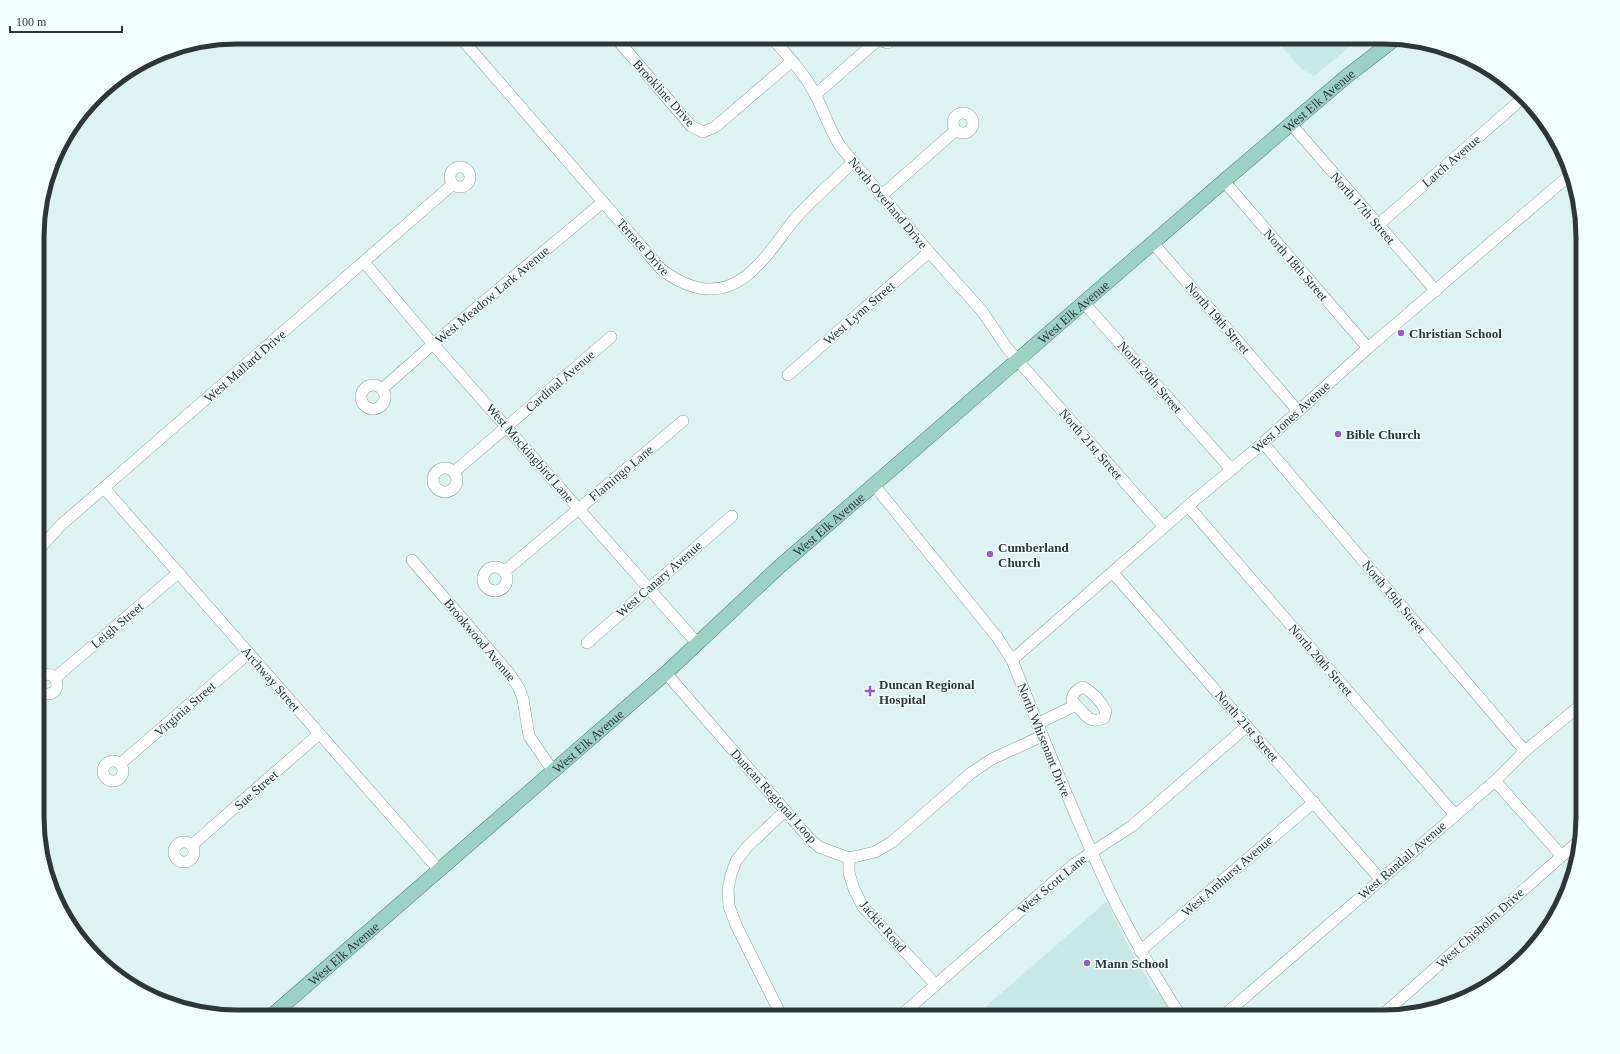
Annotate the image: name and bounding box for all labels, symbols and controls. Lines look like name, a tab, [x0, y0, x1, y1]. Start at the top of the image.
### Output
scale bar	[10, 8, 122, 34]
text: 100 m	[16, 15, 47, 29]
street label: Brookline Drive	[630, 56, 698, 130]
street label: West Elk Avenue	[1280, 66, 1357, 135]
street label: Larch Avenue	[1419, 131, 1483, 190]
street label: North Overland Drive	[845, 154, 931, 252]
street label: North 17th Street	[1328, 169, 1399, 247]
street label: Terrace Drive	[613, 215, 673, 279]
street label: North 18th Street	[1261, 226, 1332, 304]
street label: West Meadow Lark Avenue	[432, 243, 552, 347]
street label: West Elk Avenue	[1035, 277, 1112, 347]
street label: West Lynn Street	[820, 278, 898, 348]
street label: North 19th Street	[1183, 279, 1254, 357]
street label: West Mallard Drive	[201, 326, 289, 405]
place label: Christian School	[1409, 326, 1502, 341]
marker: Christian School	[1396, 328, 1406, 338]
street label: North 20th Street	[1115, 338, 1186, 416]
street label: Cardinal Avenue	[522, 347, 598, 415]
street label: West Jones Avenue	[1249, 378, 1333, 456]
street label: West Mockingbird Lane	[483, 401, 577, 506]
street label: North 21st Street	[1056, 406, 1126, 483]
place label: Bible Church	[1346, 427, 1421, 442]
marker: Bible Church	[1333, 429, 1343, 439]
street label: Flamingo Lane	[586, 442, 656, 504]
street label: West Elk Avenue	[790, 489, 867, 559]
street label: West Canary Avenue	[613, 538, 705, 620]
place label: Cumberland Church	[998, 540, 1070, 570]
marker: Cumberland Church	[985, 549, 995, 559]
street label: North 19th Street	[1359, 558, 1429, 637]
street label: Brookwood Avenue	[441, 596, 519, 685]
street label: Leigh Street	[88, 598, 147, 651]
street label: North 20th Street	[1286, 621, 1357, 699]
street label: Archway Street	[239, 643, 304, 715]
place label: Duncan Regional Hospital	[879, 677, 975, 707]
street label: Virginia Street	[151, 678, 219, 740]
street label: North Whisenant Drive	[1014, 681, 1074, 799]
marker: Duncan Regional Hospital	[864, 685, 876, 697]
street label: North 21st Street	[1212, 688, 1282, 765]
street label: West Elk Avenue	[549, 706, 627, 776]
street label: Duncan Regional Loop	[728, 746, 820, 846]
street label: Sue Street	[231, 767, 281, 813]
street label: West Randall Avenue	[1355, 818, 1449, 902]
street label: West Amhurst Avenue	[1178, 832, 1276, 920]
street label: West Scott Lane	[1015, 851, 1090, 917]
street label: West Chisholm Drive	[1433, 885, 1527, 971]
street label: Jackie Road	[857, 897, 910, 955]
street label: West Elk Avenue	[305, 918, 382, 988]
place label: Mann School	[1095, 956, 1169, 971]
marker: Mann School	[1082, 958, 1092, 968]

